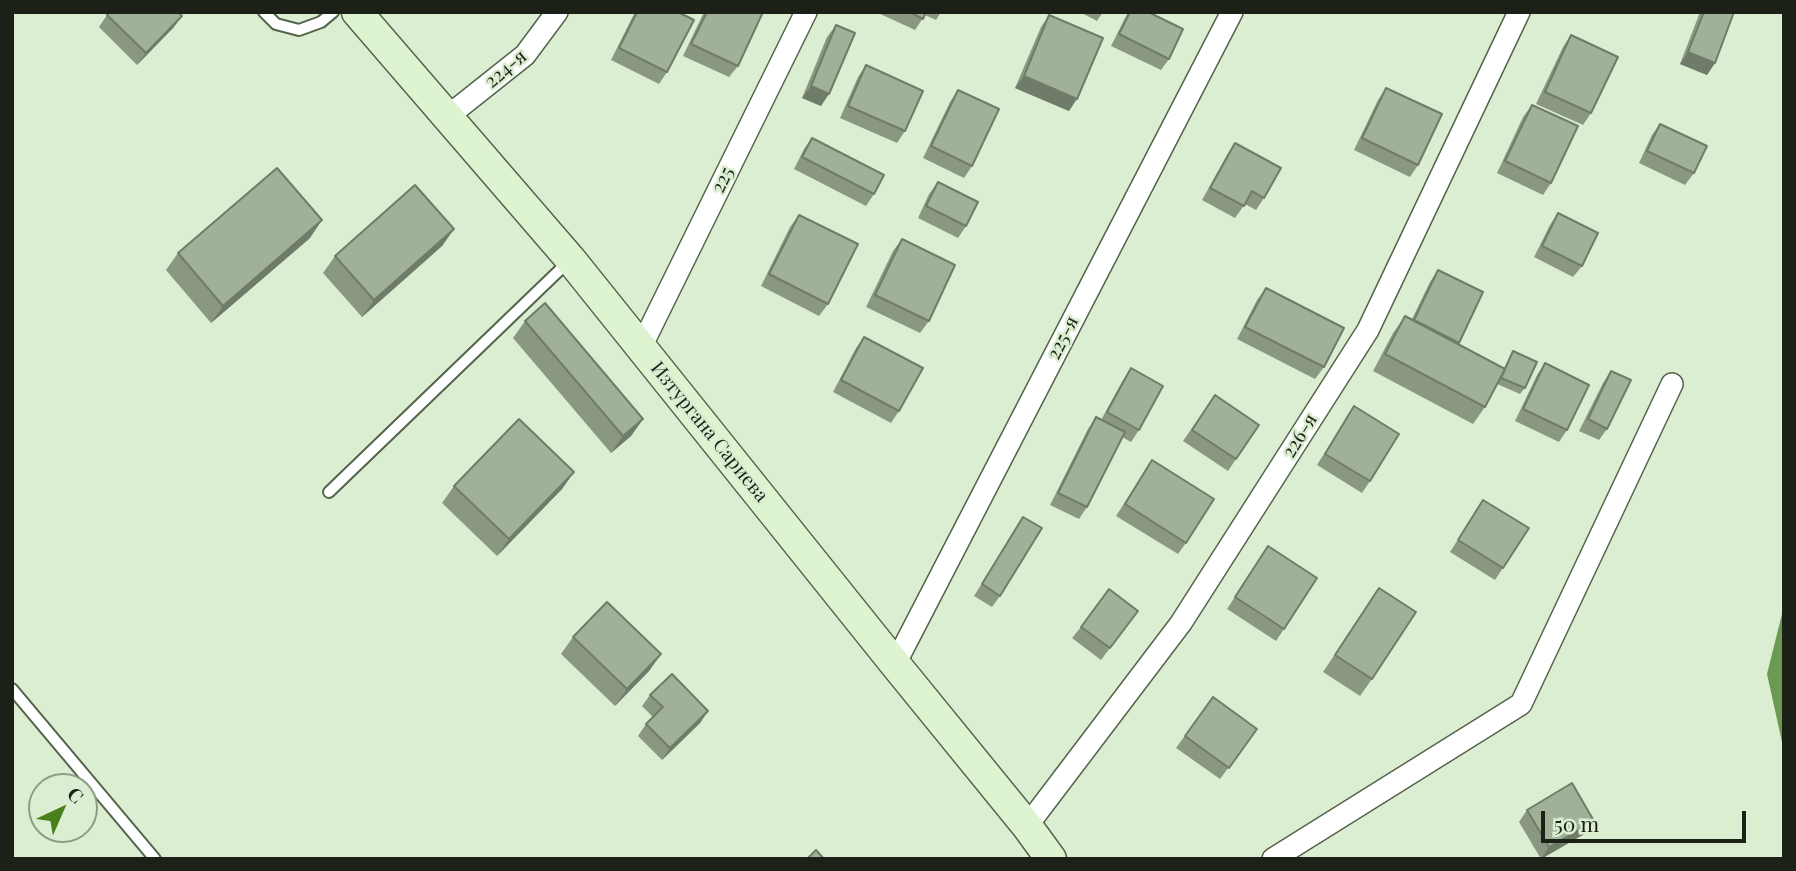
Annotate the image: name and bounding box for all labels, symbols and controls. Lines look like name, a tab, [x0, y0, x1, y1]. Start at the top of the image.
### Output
street label: 224-я	[481, 45, 531, 93]
street label: 225	[707, 163, 739, 197]
street label: 225-я	[1042, 312, 1084, 364]
street label: Изтургана Сариева	[645, 357, 773, 507]
street label: 226-я	[1278, 410, 1322, 462]
north arrow	[28, 773, 98, 843]
text: С	[62, 780, 90, 808]
scale bar	[1544, 798, 1749, 842]
text: 50 m	[1554, 809, 1599, 837]

